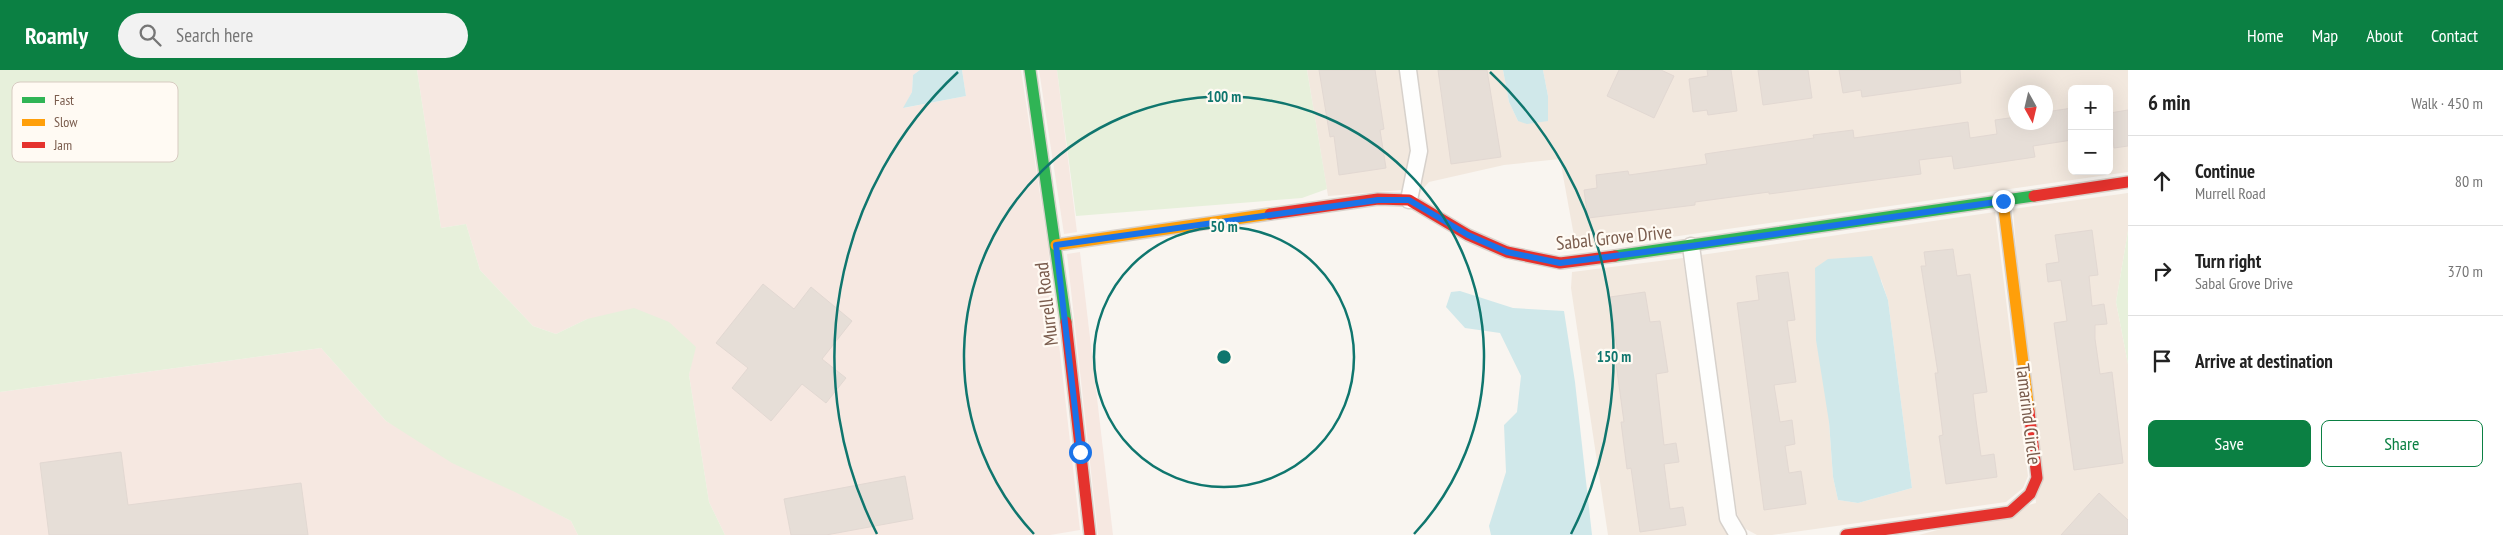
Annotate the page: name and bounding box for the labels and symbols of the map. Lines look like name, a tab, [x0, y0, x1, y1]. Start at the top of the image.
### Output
legend	[12, 82, 178, 162]
north arrow	[2008, 85, 2053, 130]
text: 100 m	[1207, 87, 1241, 106]
text: Fast	[54, 91, 74, 109]
text: Slow	[54, 113, 78, 131]
text: Jam	[53, 136, 72, 154]
route end	[1992, 190, 2015, 213]
text: 50 m	[1210, 217, 1238, 236]
street label: Sabal Grove Drive	[1555, 219, 1673, 255]
street label: Murrell Road	[1029, 261, 1063, 347]
text: 150 m	[1597, 347, 1631, 366]
centre of rings	[1215, 348, 1233, 366]
street label: Tamarind Circle	[2011, 362, 2047, 466]
route start	[1069, 441, 1092, 464]

